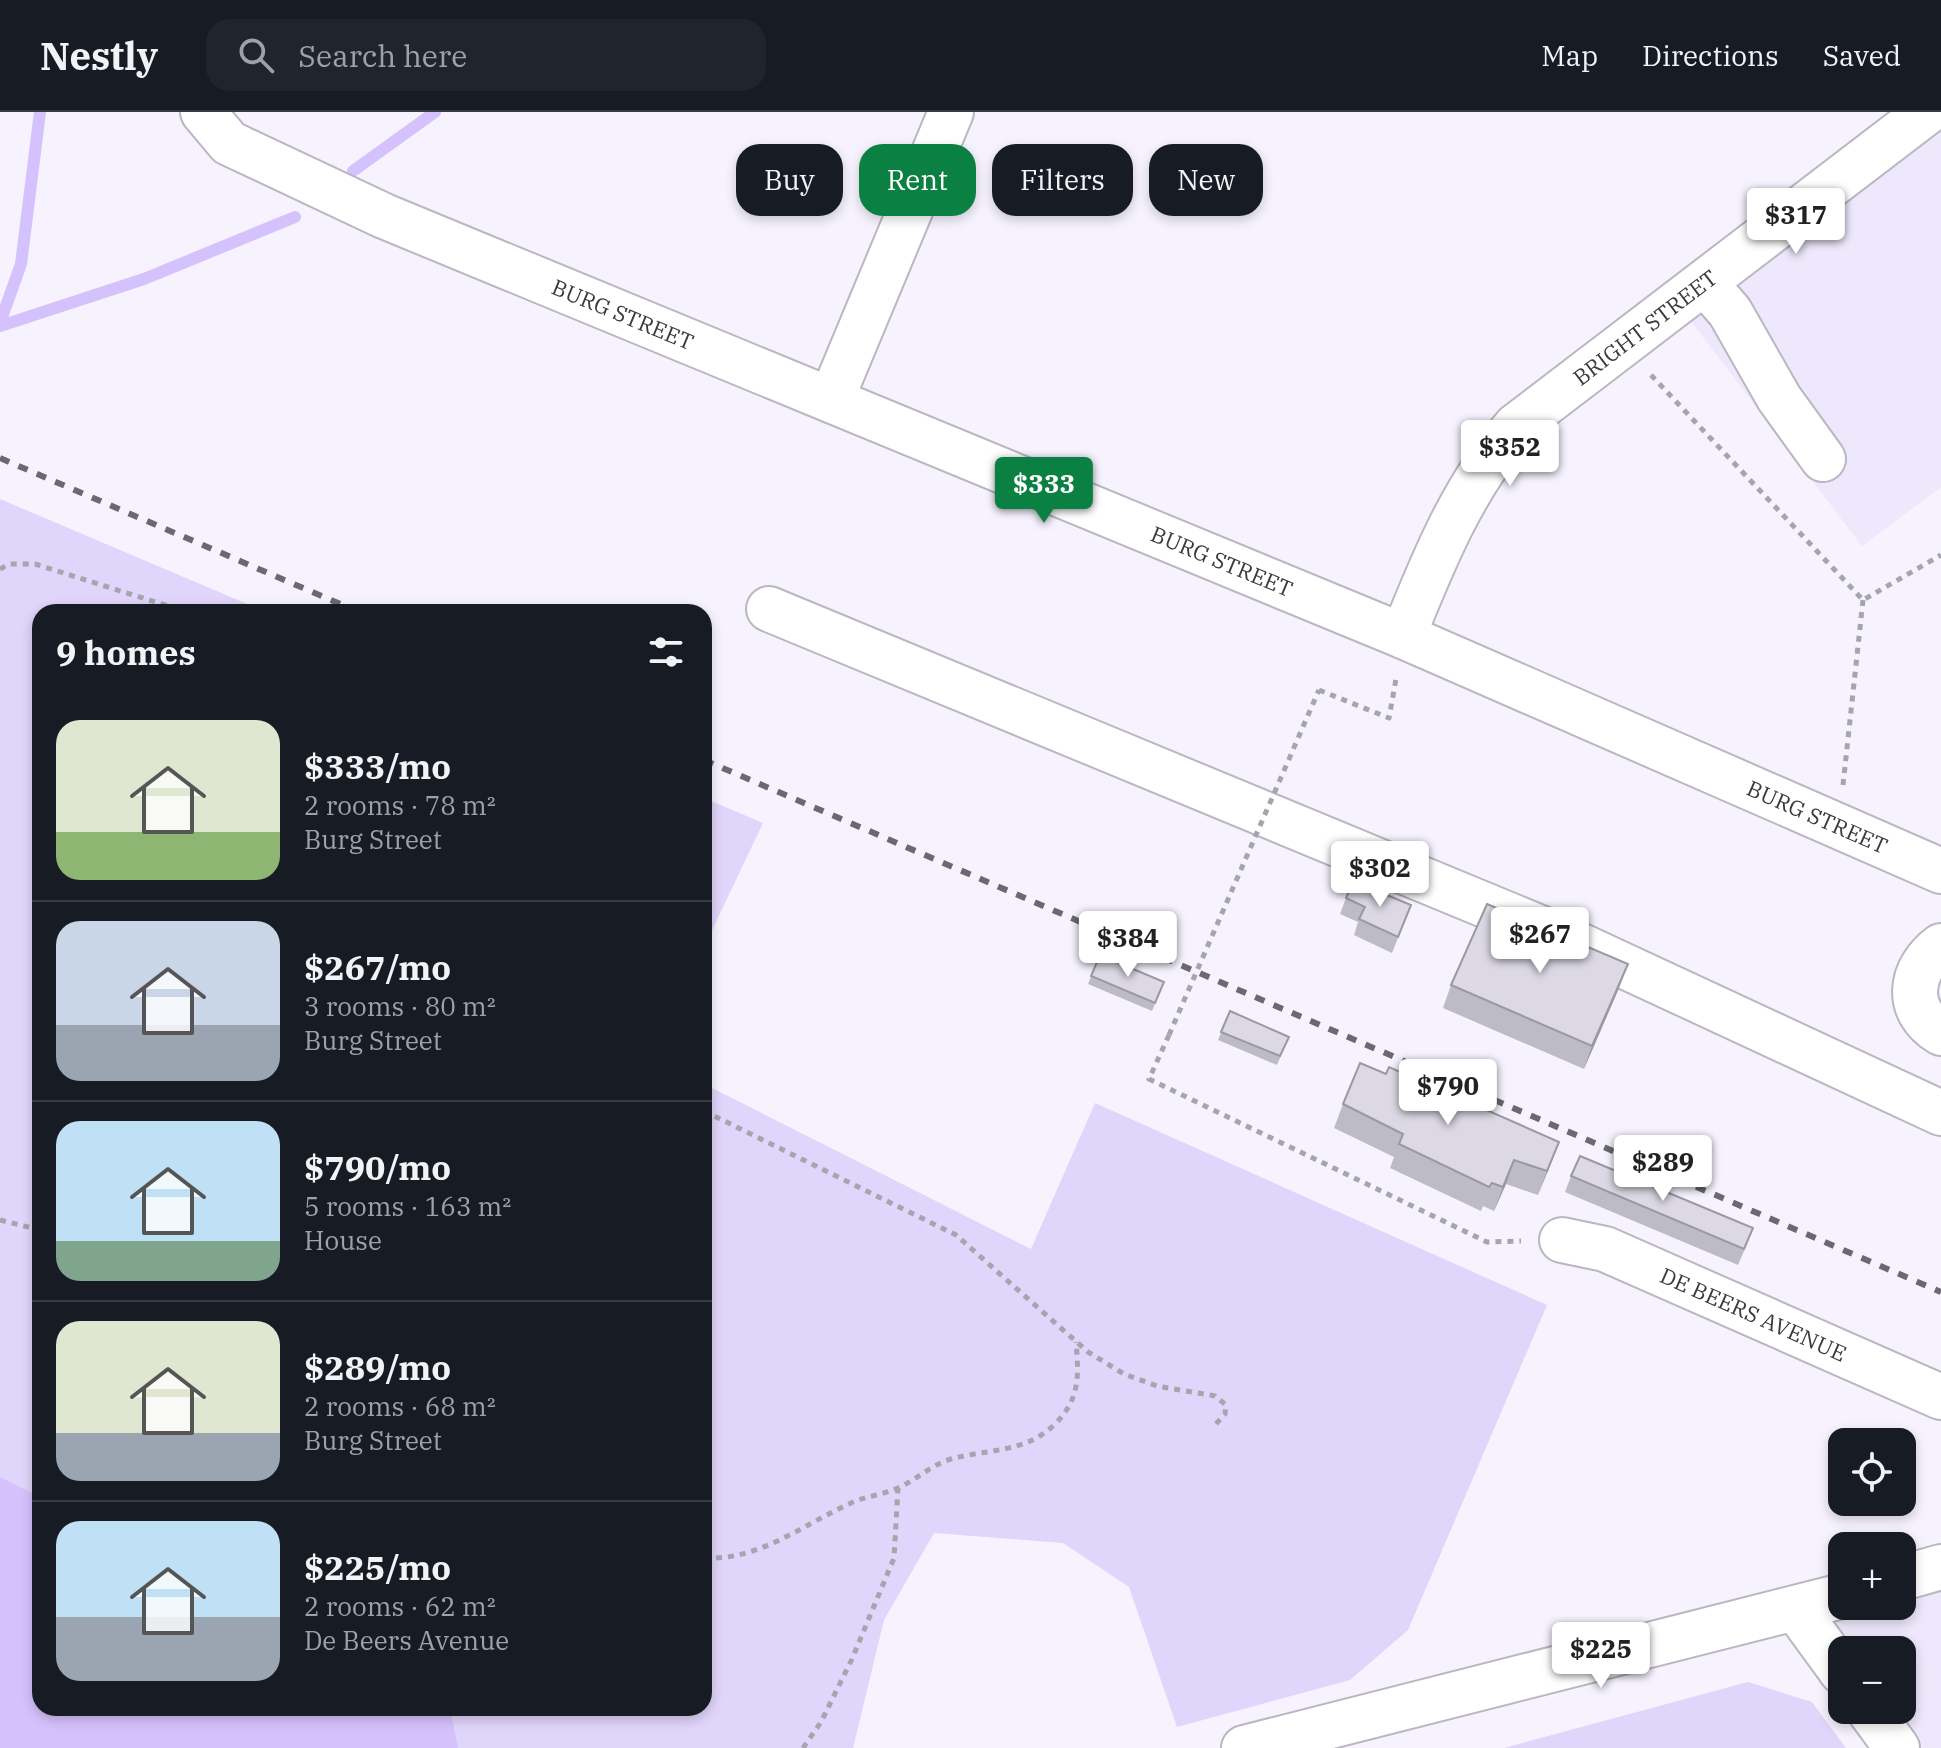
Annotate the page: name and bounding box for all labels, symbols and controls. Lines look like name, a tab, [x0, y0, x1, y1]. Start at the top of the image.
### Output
search box	[206, 19, 766, 91]
text: Nestly	[40, 31, 158, 80]
icon: search	[234, 33, 278, 77]
text: Search here	[298, 36, 467, 75]
text: Map	[1541, 37, 1598, 74]
text: Directions	[1642, 37, 1779, 74]
text: Saved	[1823, 37, 1901, 74]
chip: Buy	[736, 144, 843, 216]
chip: Rent	[859, 144, 976, 216]
chip: Filters	[992, 144, 1133, 216]
chip: New	[1149, 144, 1263, 216]
pin: $317	[1749, 188, 1843, 256]
text: $317	[1765, 197, 1827, 231]
street label: BRIGHT STREET	[1567, 263, 1723, 391]
street label: BURG STREET	[548, 272, 698, 356]
pin: $352	[1463, 420, 1557, 488]
text: $352	[1479, 429, 1541, 463]
pin: $333	[997, 457, 1091, 525]
text: $333	[1013, 466, 1075, 500]
street label: BURG STREET	[1147, 519, 1297, 603]
text: 9 homes	[56, 630, 196, 674]
icon: filters	[644, 630, 688, 674]
text: $333/mo	[304, 744, 451, 788]
icon: home	[120, 752, 216, 848]
street label: BURG STREET	[1743, 773, 1892, 860]
text: 2 rooms · 78 m²	[304, 788, 496, 822]
text: Burg Street	[304, 822, 442, 856]
pin: $302	[1333, 841, 1427, 909]
text: $302	[1349, 850, 1411, 884]
pin: $267	[1493, 907, 1587, 975]
pin: $384	[1081, 911, 1175, 979]
text: $267	[1509, 916, 1571, 950]
text: $384	[1097, 920, 1159, 954]
text: $267/mo	[304, 945, 451, 989]
icon: home	[120, 953, 216, 1049]
text: 3 rooms · 80 m²	[304, 989, 496, 1023]
text: Burg Street	[304, 1023, 442, 1057]
pin: $790	[1401, 1059, 1495, 1127]
text: $790	[1417, 1068, 1479, 1102]
pin: $289	[1616, 1135, 1710, 1203]
text: $289	[1632, 1144, 1694, 1178]
text: $790/mo	[304, 1145, 451, 1189]
icon: home	[120, 1153, 216, 1249]
text: 5 rooms · 163 m²	[304, 1189, 511, 1223]
text: House	[304, 1223, 382, 1257]
street label: DE BEERS AVENUE	[1656, 1260, 1851, 1368]
text: $289/mo	[304, 1345, 451, 1389]
icon: home	[120, 1353, 216, 1449]
text: 2 rooms · 68 m²	[304, 1389, 496, 1423]
text: Burg Street	[304, 1423, 442, 1457]
map controls	[1828, 1428, 1916, 1724]
button: locate	[1828, 1428, 1916, 1516]
button: +	[1828, 1532, 1916, 1620]
text: $225/mo	[304, 1545, 451, 1589]
icon: home	[120, 1553, 216, 1649]
text: 2 rooms · 62 m²	[304, 1589, 496, 1623]
pin: $225	[1554, 1622, 1648, 1690]
text: De Beers Avenue	[304, 1623, 509, 1657]
text: $225	[1570, 1631, 1632, 1665]
button: −	[1828, 1636, 1916, 1724]

